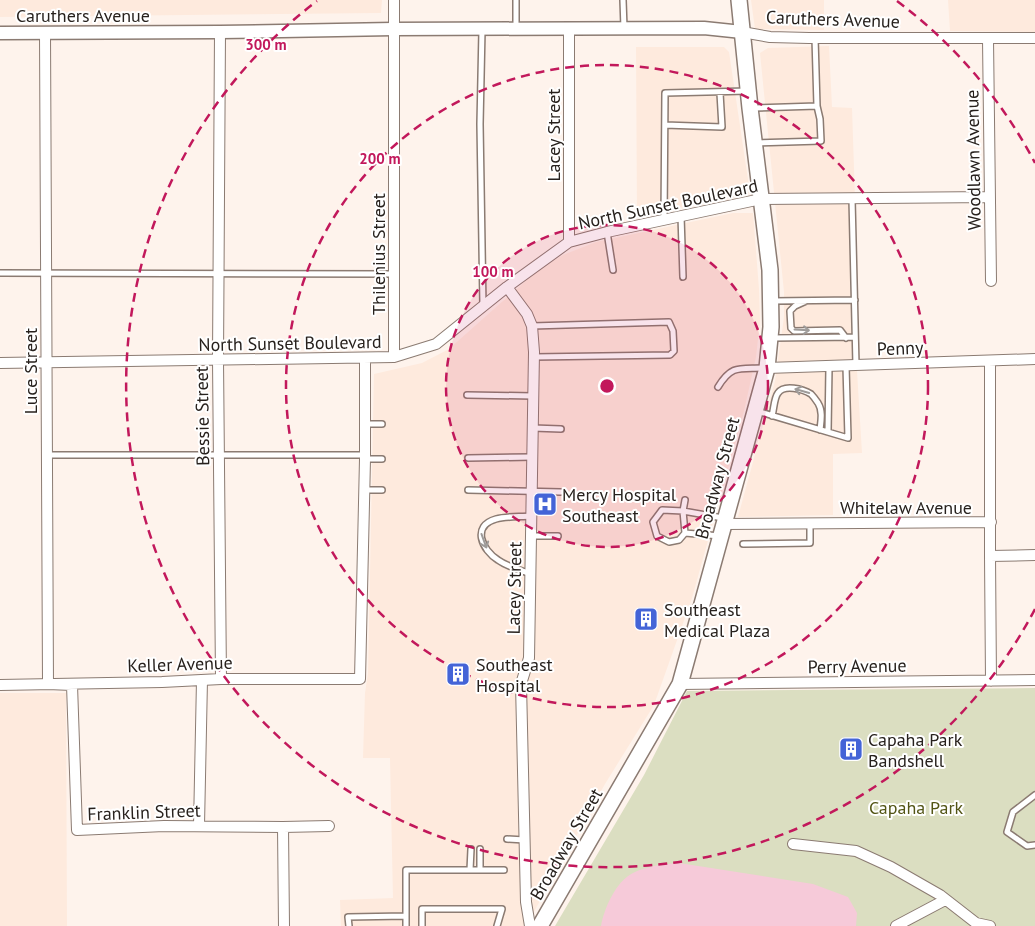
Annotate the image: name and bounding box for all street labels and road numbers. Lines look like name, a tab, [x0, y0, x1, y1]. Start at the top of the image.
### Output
street label: Caruthers Avenue	[16, 4, 150, 27]
street label: Caruthers Avenue	[766, 5, 900, 33]
street label: Lacey Street	[542, 89, 565, 181]
street label: Woodlawn Avenue	[960, 89, 986, 231]
street label: North Sunset Boulevard	[576, 174, 760, 234]
street label: Thilenius Street	[367, 193, 390, 315]
street label: Luce Street	[19, 328, 42, 414]
street label: North Sunset Boulevard	[198, 330, 382, 356]
street label: Penny	[876, 336, 924, 360]
street label: Bessie Street	[190, 366, 214, 466]
street label: Broadway Street	[690, 414, 744, 542]
street label: Whitelaw Avenue	[840, 496, 972, 519]
street label: Lacey Street	[502, 541, 526, 635]
street label: Keller Avenue	[127, 651, 233, 677]
street label: Perry Avenue	[807, 654, 907, 678]
street label: Broadway Street	[525, 784, 607, 904]
street label: Franklin Street	[87, 799, 201, 825]

